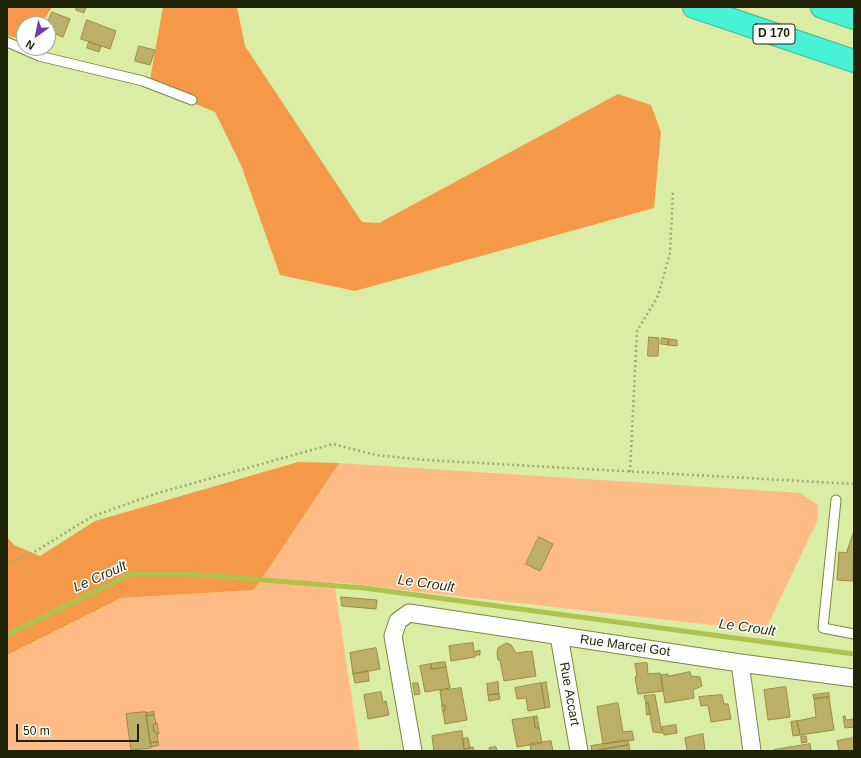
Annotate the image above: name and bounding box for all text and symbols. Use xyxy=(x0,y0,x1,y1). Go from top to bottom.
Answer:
north arrow xyxy=(16,16,56,56)
road number: D 170 xyxy=(753,24,795,44)
text: N xyxy=(23,38,37,52)
water label: Le Croult xyxy=(71,558,129,596)
water label: Le Croult xyxy=(397,572,455,596)
water label: Le Croult xyxy=(718,616,776,640)
street label: Rue Marcel Got xyxy=(579,632,671,660)
street label: Rue Accart xyxy=(556,661,582,727)
scale bar xyxy=(18,716,141,742)
text: 50 m xyxy=(23,724,50,738)

